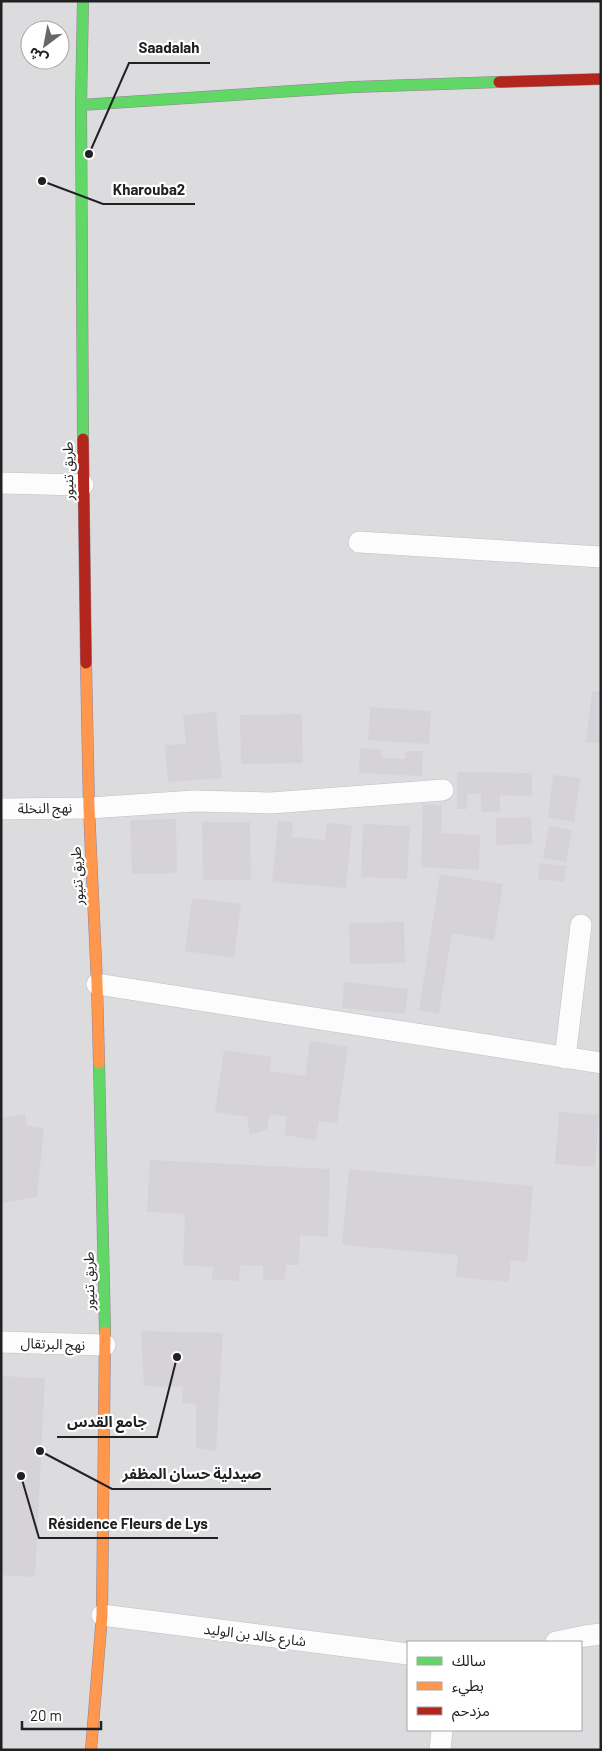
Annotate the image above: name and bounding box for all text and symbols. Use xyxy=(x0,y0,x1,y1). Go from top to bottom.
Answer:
north arrow xyxy=(20,20,70,70)
callout: Saadalah xyxy=(129,33,210,63)
text: Saadalah xyxy=(139,38,199,56)
text: ش xyxy=(25,44,50,69)
callout: Kharouba2 xyxy=(103,174,195,204)
text: Kharouba2 xyxy=(113,180,185,198)
street label: طريق تنيور xyxy=(58,441,79,502)
street label: نهج النخلة xyxy=(18,799,73,819)
street label: طريق تنيور xyxy=(66,846,89,907)
street label: طريق تنيور xyxy=(79,1251,100,1312)
street label: نهج البرتقال xyxy=(20,1334,86,1356)
callout: جامع القدس xyxy=(57,1407,157,1437)
text: جامع القدس xyxy=(67,1412,148,1433)
callout: صيدلية حسان المظفر xyxy=(112,1459,271,1489)
text: صيدلية حسان المظفر xyxy=(122,1464,262,1483)
callout: Résidence Fleurs de Lys xyxy=(39,1508,218,1538)
text: Résidence Fleurs de Lys xyxy=(48,1514,208,1532)
street label: شارع خالد بن الوليد xyxy=(203,1620,307,1652)
legend xyxy=(407,1641,582,1731)
text: سالك xyxy=(452,1651,486,1669)
text: بطيء xyxy=(452,1676,484,1697)
scale bar xyxy=(22,1698,101,1730)
text: مزدحم xyxy=(452,1701,490,1722)
text: 20 m xyxy=(30,1706,62,1724)

